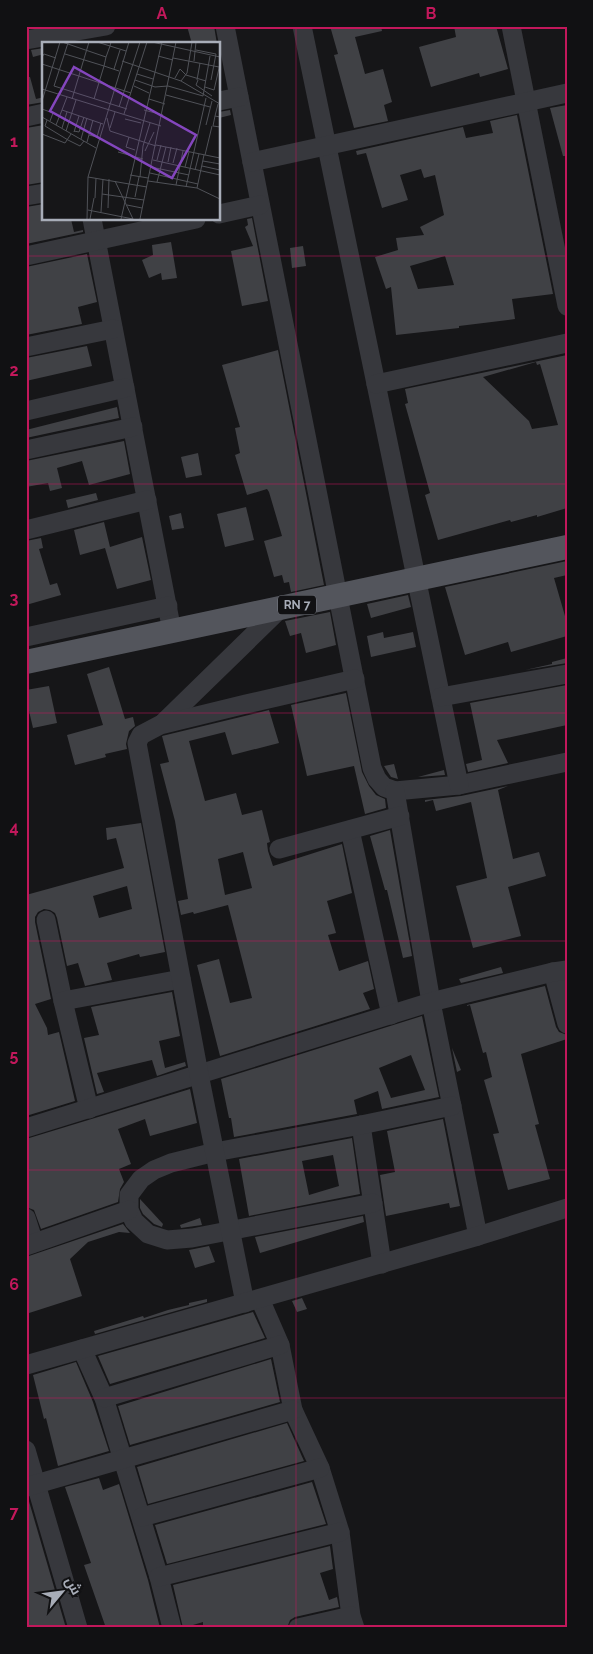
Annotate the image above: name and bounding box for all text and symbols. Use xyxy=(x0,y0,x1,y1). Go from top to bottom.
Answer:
text: A xyxy=(157,4,168,23)
text: B xyxy=(426,4,437,23)
inset map xyxy=(42,42,220,220)
text: 1 xyxy=(10,132,18,151)
text: 2 xyxy=(9,361,19,380)
text: 3 xyxy=(10,589,19,608)
road number: RN 7 xyxy=(278,596,316,614)
text: 4 xyxy=(9,818,19,837)
text: 5 xyxy=(10,1046,19,1065)
text: 6 xyxy=(9,1275,19,1294)
text: 7 xyxy=(10,1503,19,1522)
north arrow xyxy=(38,1566,88,1616)
text: ش xyxy=(61,1574,85,1598)

